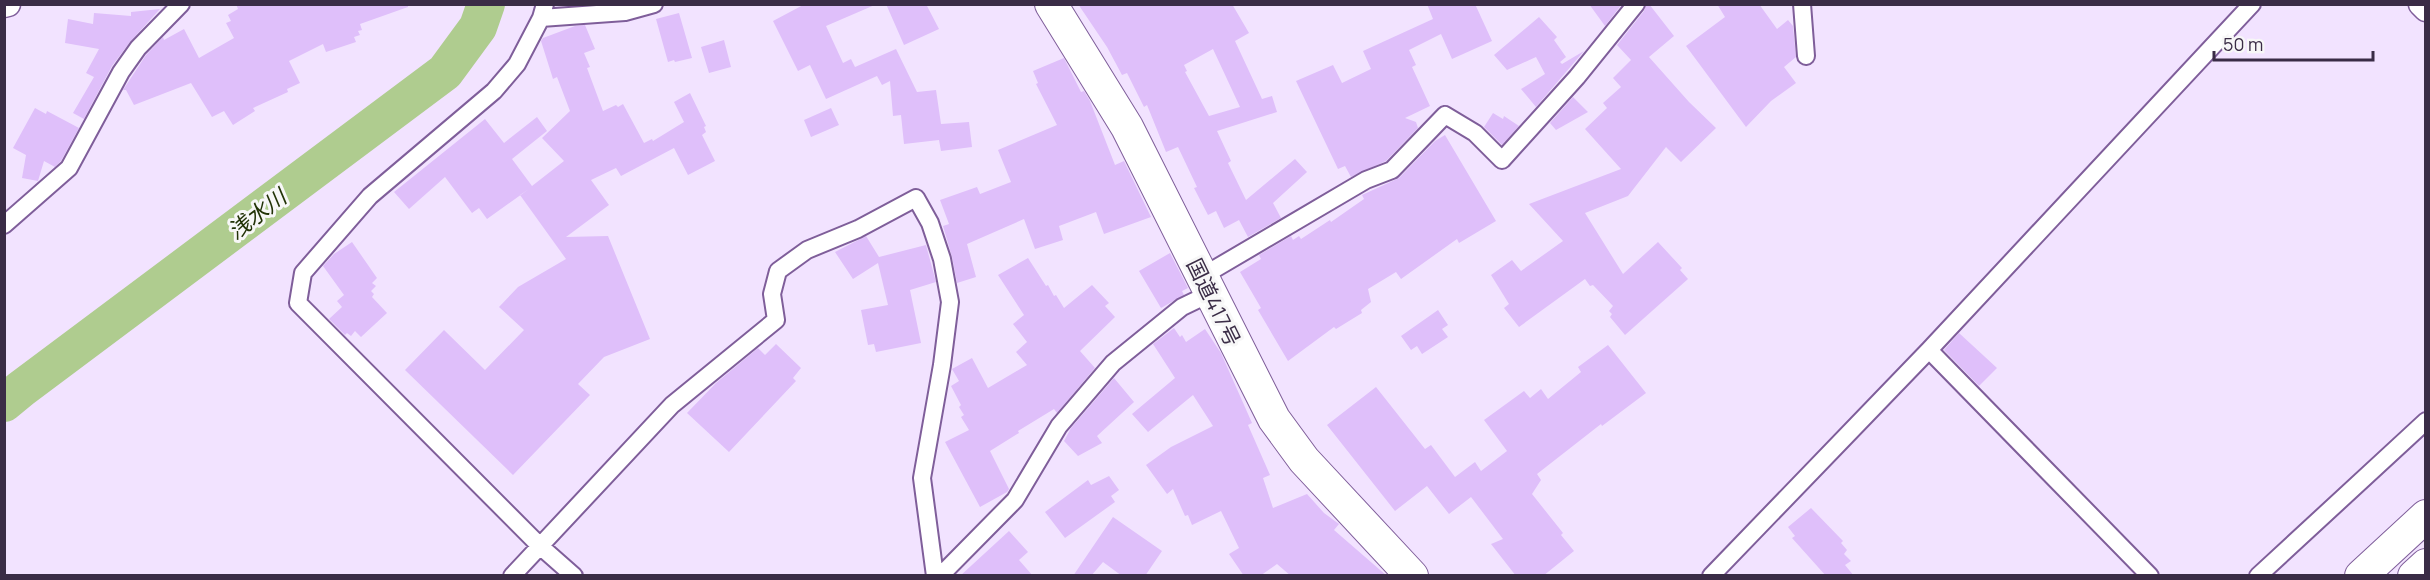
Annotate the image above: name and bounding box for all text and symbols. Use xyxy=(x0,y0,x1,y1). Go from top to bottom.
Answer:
scale bar xyxy=(2214,24,2373,62)
text: 50 m xyxy=(2223,32,2263,56)
water label: 浅水川 xyxy=(222,181,294,246)
street label: 国道417号 xyxy=(1181,254,1247,350)

